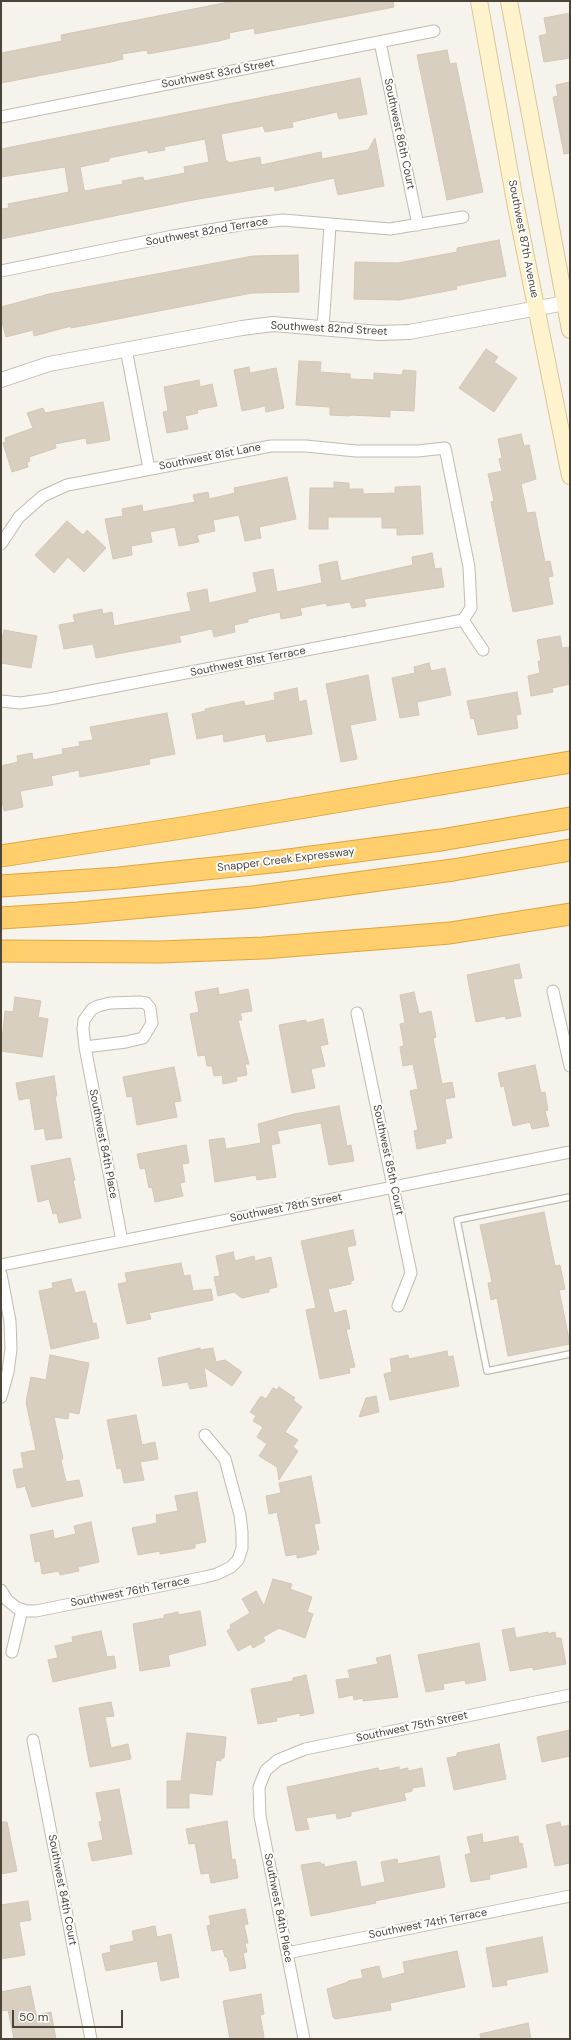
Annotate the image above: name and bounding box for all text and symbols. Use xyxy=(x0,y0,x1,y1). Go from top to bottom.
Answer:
street label: Southwest 83rd Street xyxy=(160,57,276,91)
street label: Southwest 86th Court xyxy=(381,77,417,191)
street label: Southwest 87th Avenue xyxy=(505,179,541,299)
street label: Southwest 82nd Terrace xyxy=(145,215,269,249)
street label: Southwest 82nd Street xyxy=(270,319,388,339)
street label: Southwest 81st Lane xyxy=(158,441,262,473)
street label: Southwest 81st Terrace xyxy=(189,644,307,680)
street label: Snapper Creek Expressway xyxy=(217,845,355,875)
street label: Southwest 84th Place xyxy=(86,1088,120,1200)
street label: Southwest 85th Court xyxy=(370,1103,406,1217)
street label: Southwest 78th Street xyxy=(229,1191,343,1225)
street label: Southwest 76th Terrace xyxy=(69,1574,191,1610)
street label: Southwest 75th Street xyxy=(355,1709,469,1745)
street label: Southwest 84th Court xyxy=(45,1833,79,1947)
street label: Southwest 84th Place xyxy=(261,1852,295,1964)
street label: Southwest 74th Terrace xyxy=(368,1906,488,1942)
scale bar xyxy=(14,2002,125,2028)
text: 50 m xyxy=(19,2009,48,2025)

